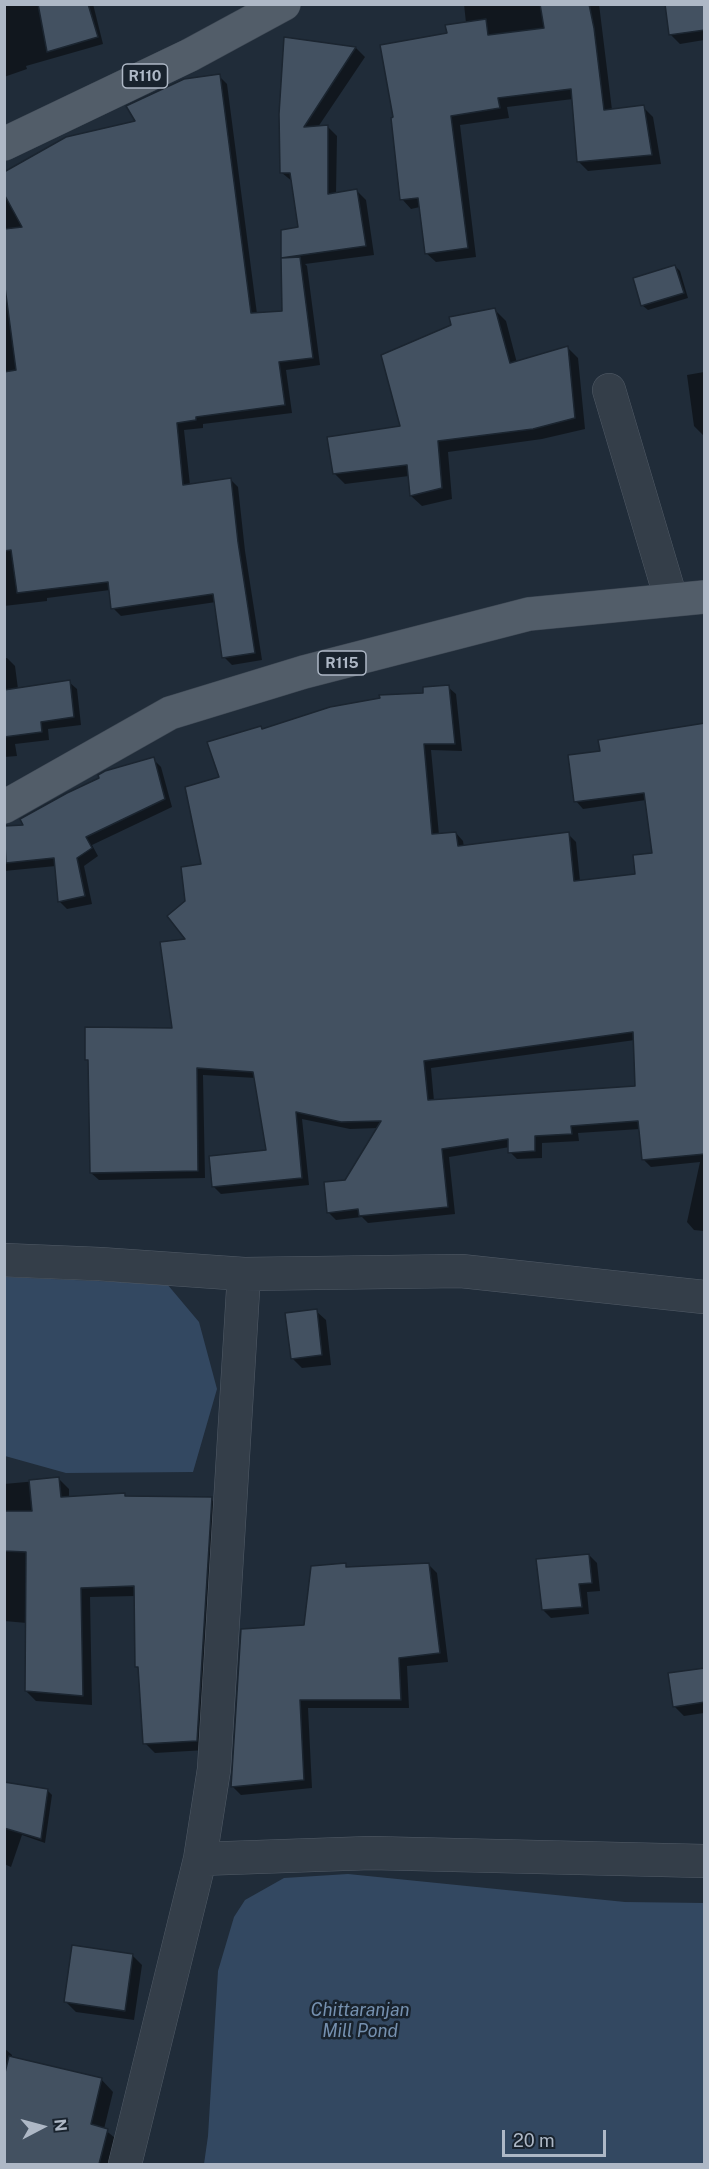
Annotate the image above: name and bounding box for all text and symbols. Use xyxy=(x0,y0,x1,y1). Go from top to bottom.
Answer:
road number: R110 xyxy=(122,64,168,88)
road number: R115 xyxy=(318,651,366,675)
water label: Chittaranjan Mill Pond xyxy=(310,1999,410,2042)
north arrow xyxy=(12,2097,72,2157)
text: N xyxy=(50,2118,70,2132)
scale bar xyxy=(505,2118,608,2156)
text: 20 m xyxy=(513,2130,555,2151)

